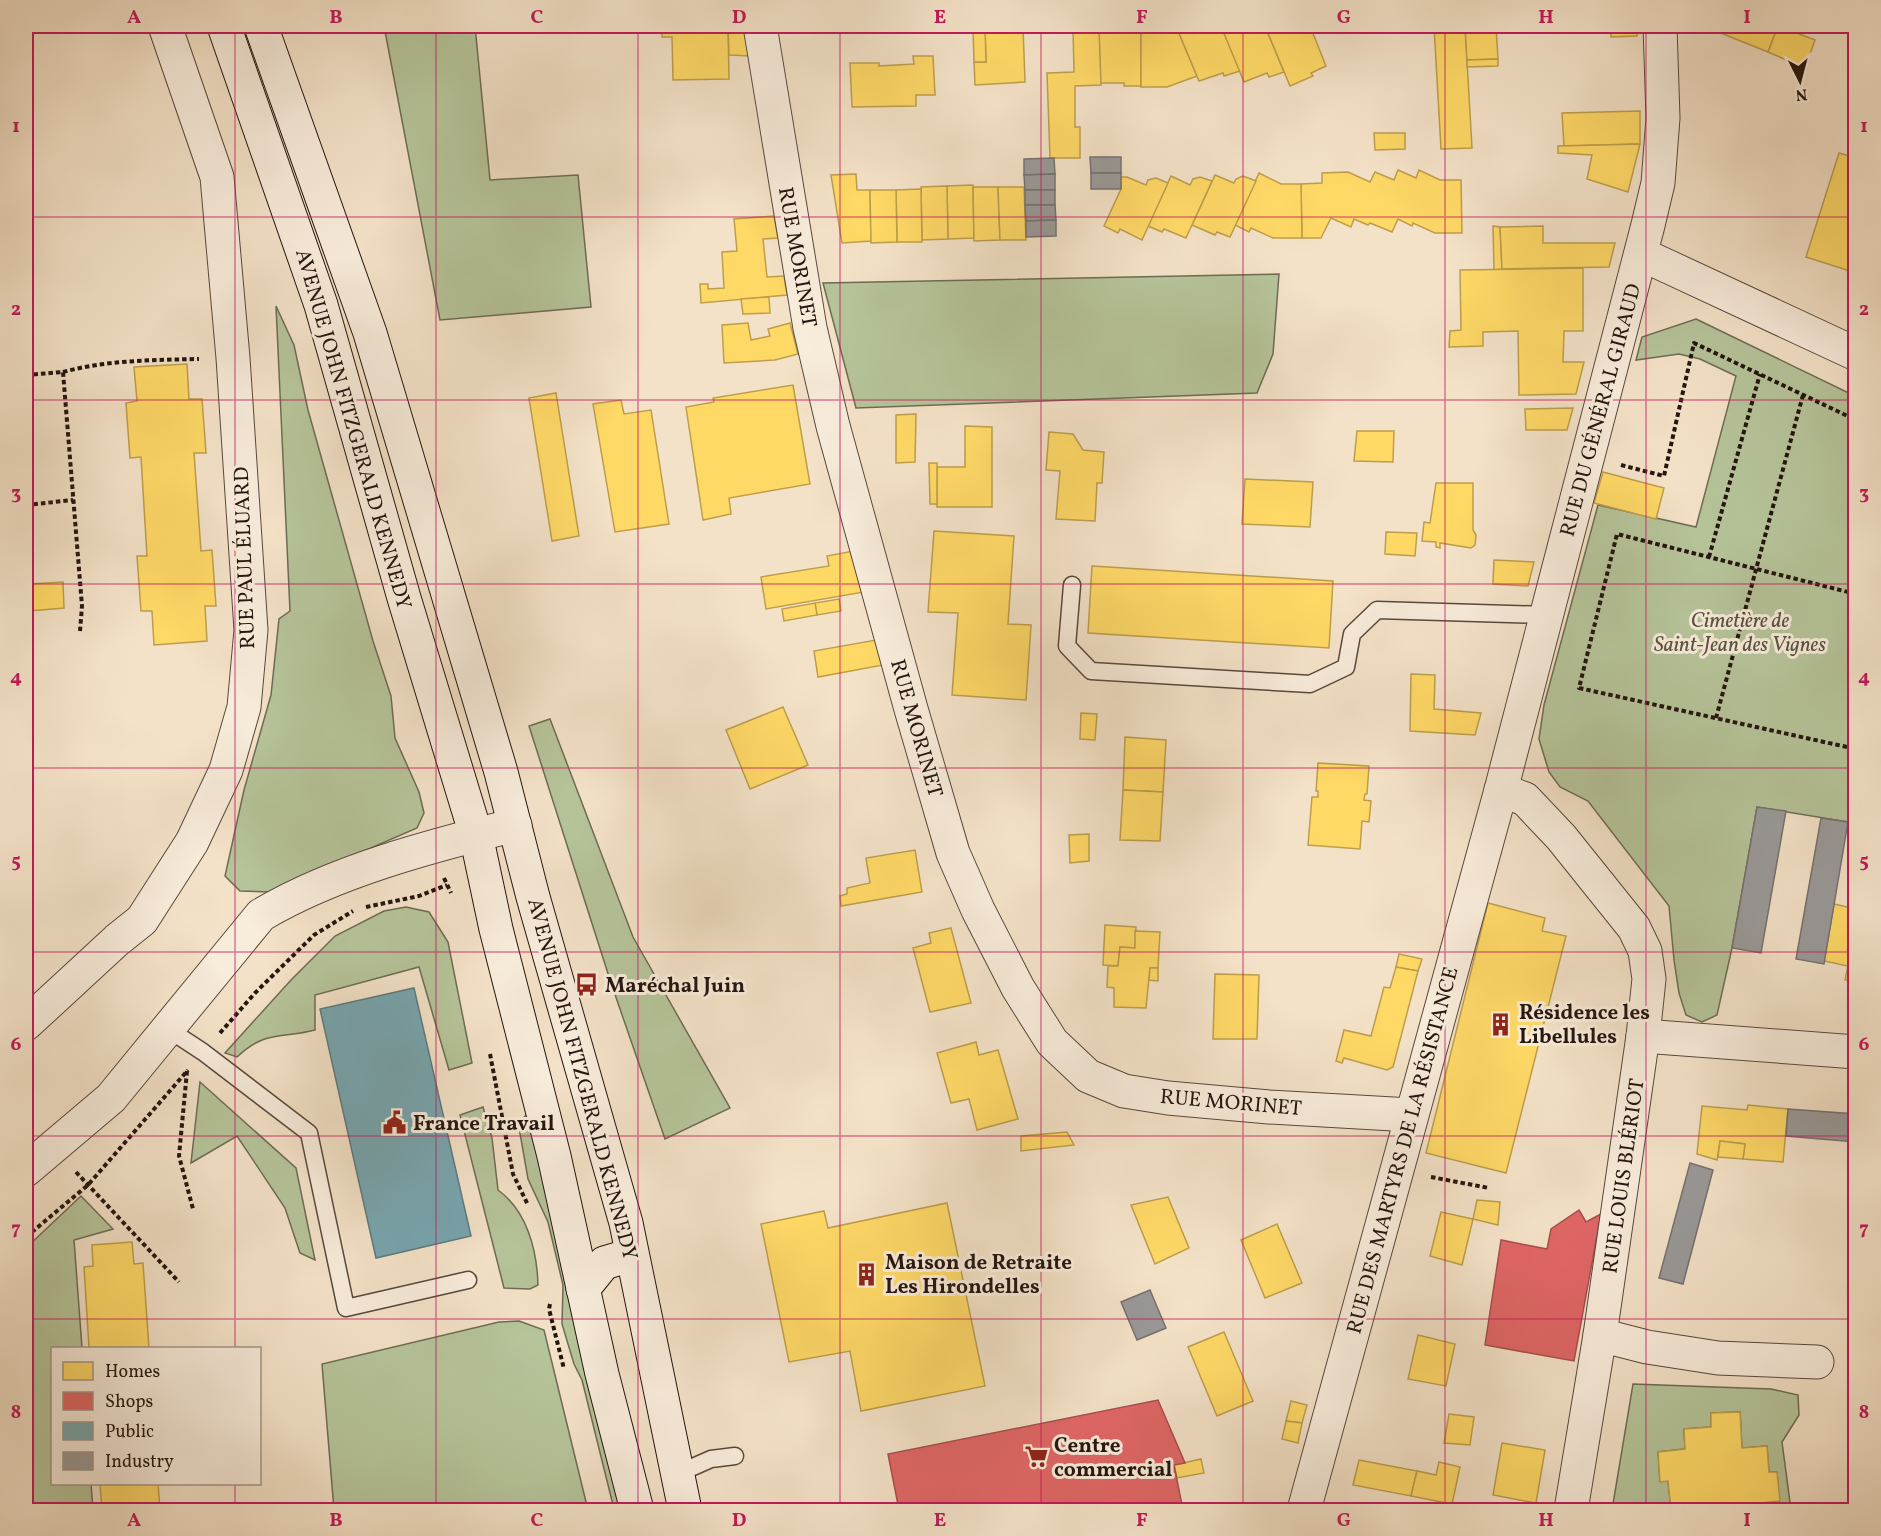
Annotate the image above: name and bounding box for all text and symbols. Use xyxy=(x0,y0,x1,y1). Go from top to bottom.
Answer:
text: A xyxy=(127,4,141,32)
text: B xyxy=(329,4,343,32)
text: C xyxy=(531,4,544,32)
text: D xyxy=(732,4,746,32)
text: E xyxy=(934,4,946,32)
text: F xyxy=(1136,4,1148,32)
text: G xyxy=(1337,4,1351,32)
text: H xyxy=(1538,4,1554,32)
text: I xyxy=(1743,4,1751,32)
north arrow xyxy=(1770,51,1830,111)
text: N xyxy=(1794,82,1808,106)
text: 1 xyxy=(12,113,20,141)
text: 1 xyxy=(1860,113,1868,141)
street label: RUE MORINET xyxy=(770,185,823,330)
street label: AVENUE JOHN FITZGERALD KENNEDY xyxy=(287,246,418,613)
street label: RUE DU GÉNÉRAL GIRAUD xyxy=(1554,281,1649,540)
text: 2 xyxy=(11,296,21,324)
text: 2 xyxy=(1859,296,1869,324)
street label: RUE PAUL ÉLUARD xyxy=(228,466,263,650)
text: 3 xyxy=(11,480,21,508)
text: 3 xyxy=(1859,480,1869,508)
park label: Cimetière de Saint-Jean des Vignes xyxy=(1654,607,1826,660)
street label: RUE MORINET xyxy=(882,656,949,801)
text: 4 xyxy=(10,664,22,692)
text: 4 xyxy=(1858,664,1870,692)
text: 5 xyxy=(11,848,21,876)
text: 5 xyxy=(1859,848,1869,876)
street label: AVENUE JOHN FITZGERALD KENNEDY xyxy=(519,895,644,1264)
street label: RUE DES MARTYRS DE LA RÉSISTANCE xyxy=(1340,964,1467,1337)
bus stop icon: Maréchal Juin xyxy=(574,972,600,998)
place label: Maréchal Juin xyxy=(605,972,745,1001)
place label: Résidence les Libellules xyxy=(1519,999,1650,1052)
building icon: Résidence les Libellules xyxy=(1488,1011,1514,1037)
text: 6 xyxy=(11,1031,22,1059)
text: 6 xyxy=(1859,1031,1870,1059)
street label: RUE LOUIS BLÉRIOT xyxy=(1596,1077,1653,1276)
street label: RUE MORINET xyxy=(1159,1083,1303,1124)
public building icon: France Travail xyxy=(382,1110,408,1136)
place label: France Travail xyxy=(413,1110,555,1139)
text: 7 xyxy=(11,1215,21,1243)
text: 7 xyxy=(1859,1215,1869,1243)
place label: Maison de Retraite Les Hirondelles xyxy=(885,1249,1072,1302)
building icon: Maison de Retraite Les Hirondelles xyxy=(854,1261,880,1287)
legend xyxy=(51,1347,261,1485)
text: Homes xyxy=(105,1360,160,1385)
text: Shops xyxy=(105,1390,153,1415)
text: 8 xyxy=(11,1399,21,1427)
text: 8 xyxy=(1859,1399,1869,1427)
text: Public xyxy=(105,1420,154,1445)
place label: Centre commercial xyxy=(1054,1432,1172,1485)
supermarket icon: Centre commercial xyxy=(1023,1444,1049,1470)
text: Industry xyxy=(105,1450,174,1475)
text: A xyxy=(127,1507,141,1535)
text: B xyxy=(329,1507,343,1535)
text: C xyxy=(531,1507,544,1535)
text: D xyxy=(732,1507,746,1535)
text: E xyxy=(934,1507,946,1535)
text: F xyxy=(1136,1507,1148,1535)
text: G xyxy=(1337,1507,1351,1535)
text: H xyxy=(1538,1507,1554,1535)
text: I xyxy=(1743,1507,1751,1535)

